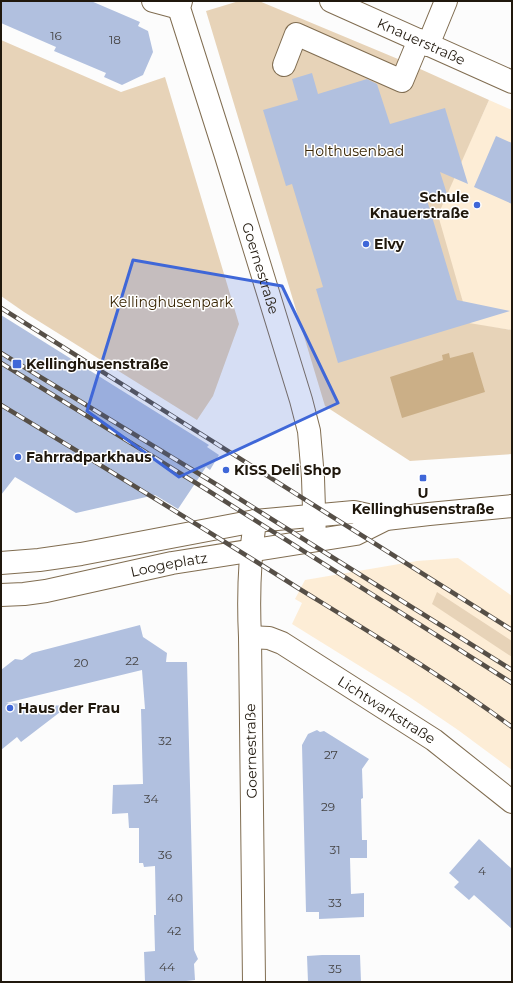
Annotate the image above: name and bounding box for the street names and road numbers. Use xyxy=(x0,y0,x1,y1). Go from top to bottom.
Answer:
street label: Knauerstraße xyxy=(374,14,468,69)
street label: Goernestraße xyxy=(238,220,283,316)
street label: Loogeplatz xyxy=(129,549,209,581)
street label: Lichtwarkstraße xyxy=(334,672,439,748)
street label: Goernestraße xyxy=(241,703,261,799)

